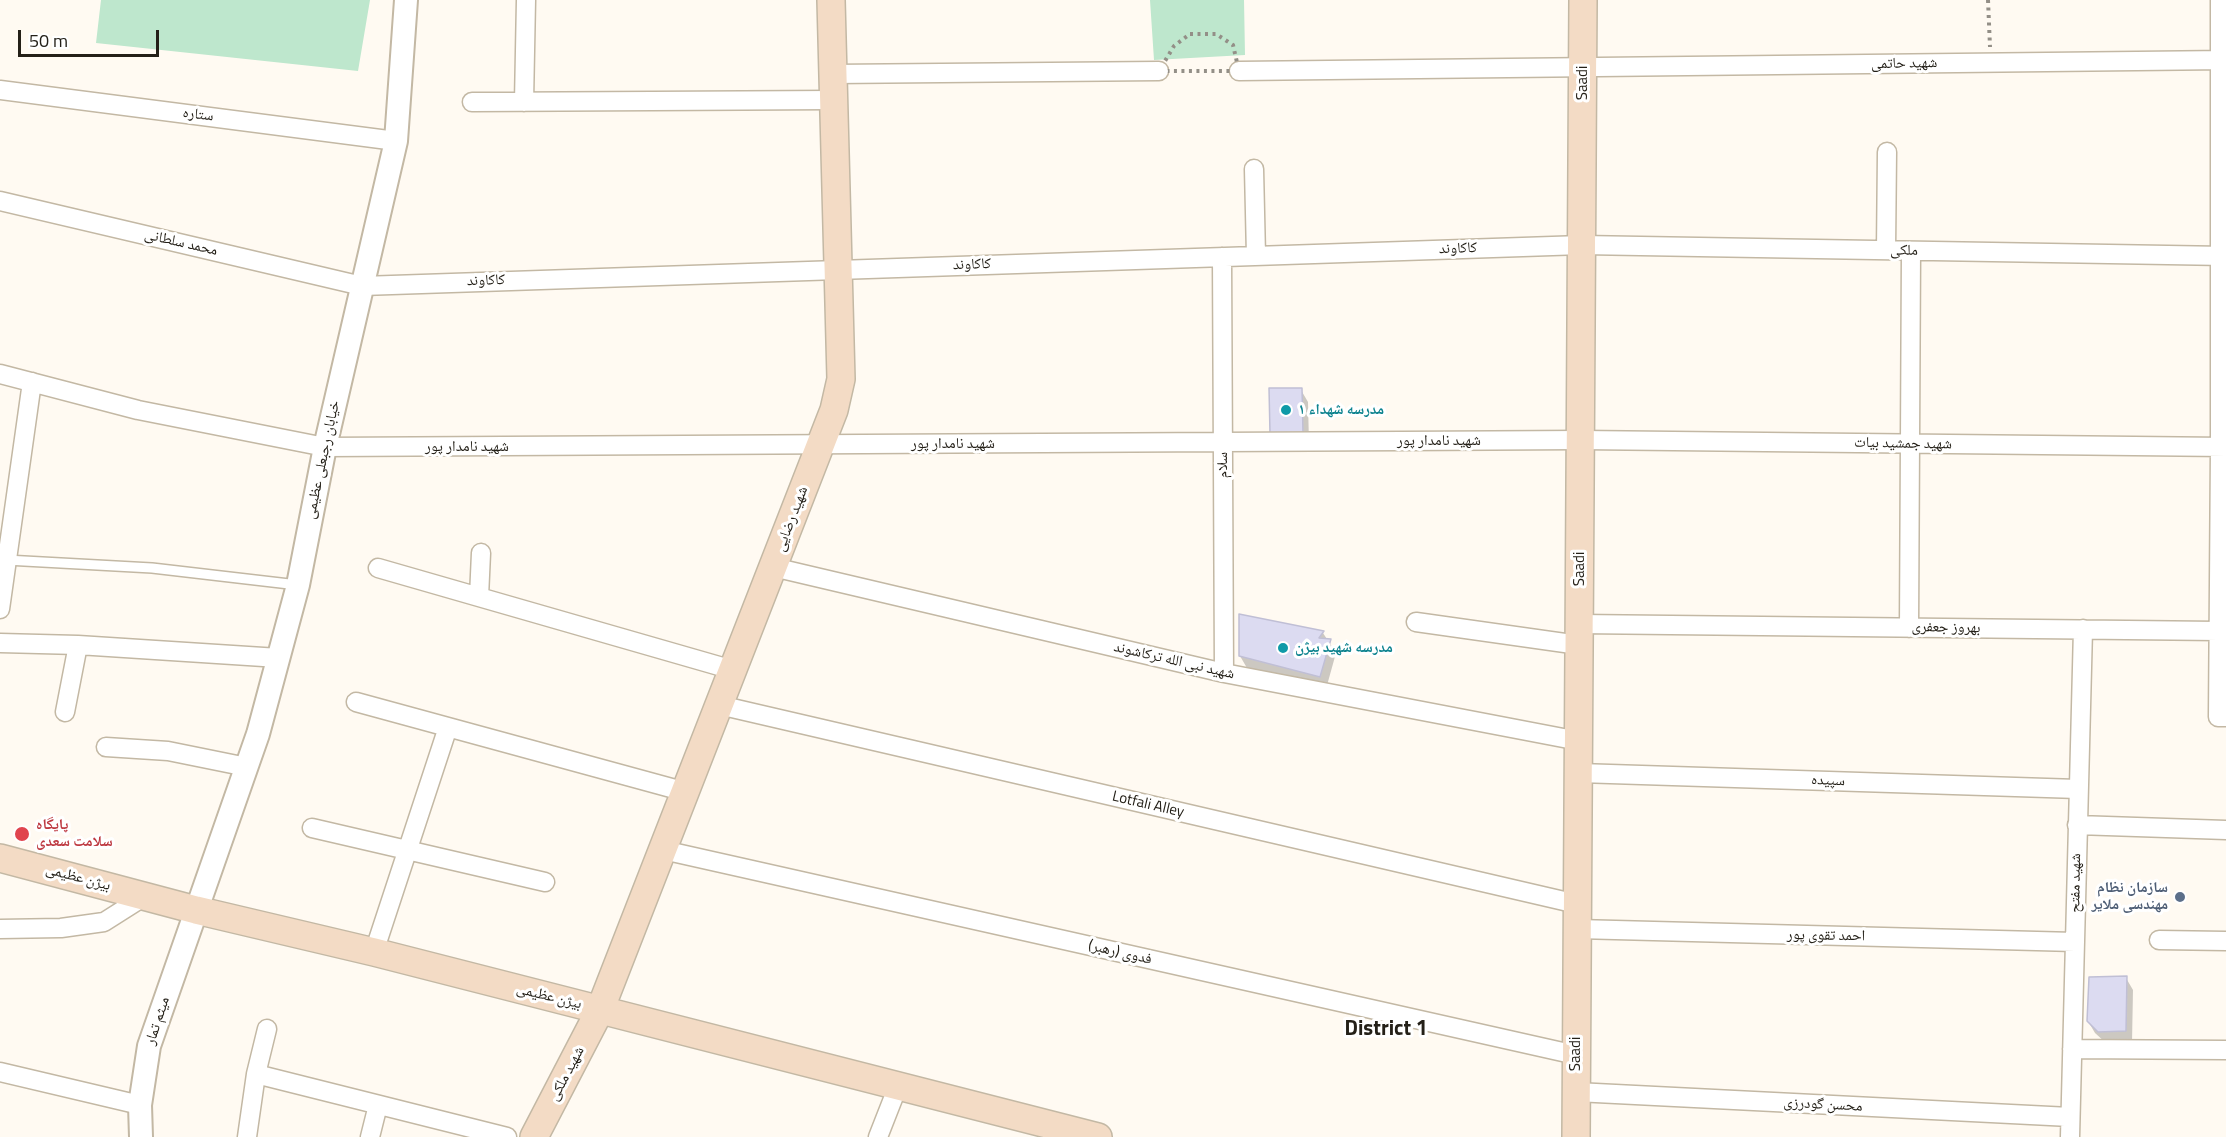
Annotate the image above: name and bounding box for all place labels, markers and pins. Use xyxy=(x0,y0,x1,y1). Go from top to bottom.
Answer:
place label: مدرسه شهداء ۱ xyxy=(1298,401,1384,419)
marker: مدرسه شهداء ۱ xyxy=(1279,403,1293,417)
place label: مدرسه شهید بیژن xyxy=(1295,639,1393,657)
marker: مدرسه شهید بیژن xyxy=(1276,641,1290,655)
place label: پایگاه سلامت سعدی xyxy=(36,816,113,851)
marker: پایگاه سلامت سعدی xyxy=(13,825,31,843)
place label: سازمان نظام مهندسی ملایر xyxy=(2092,879,2168,914)
marker: سازمان نظام مهندسی ملایر xyxy=(2173,890,2187,904)

